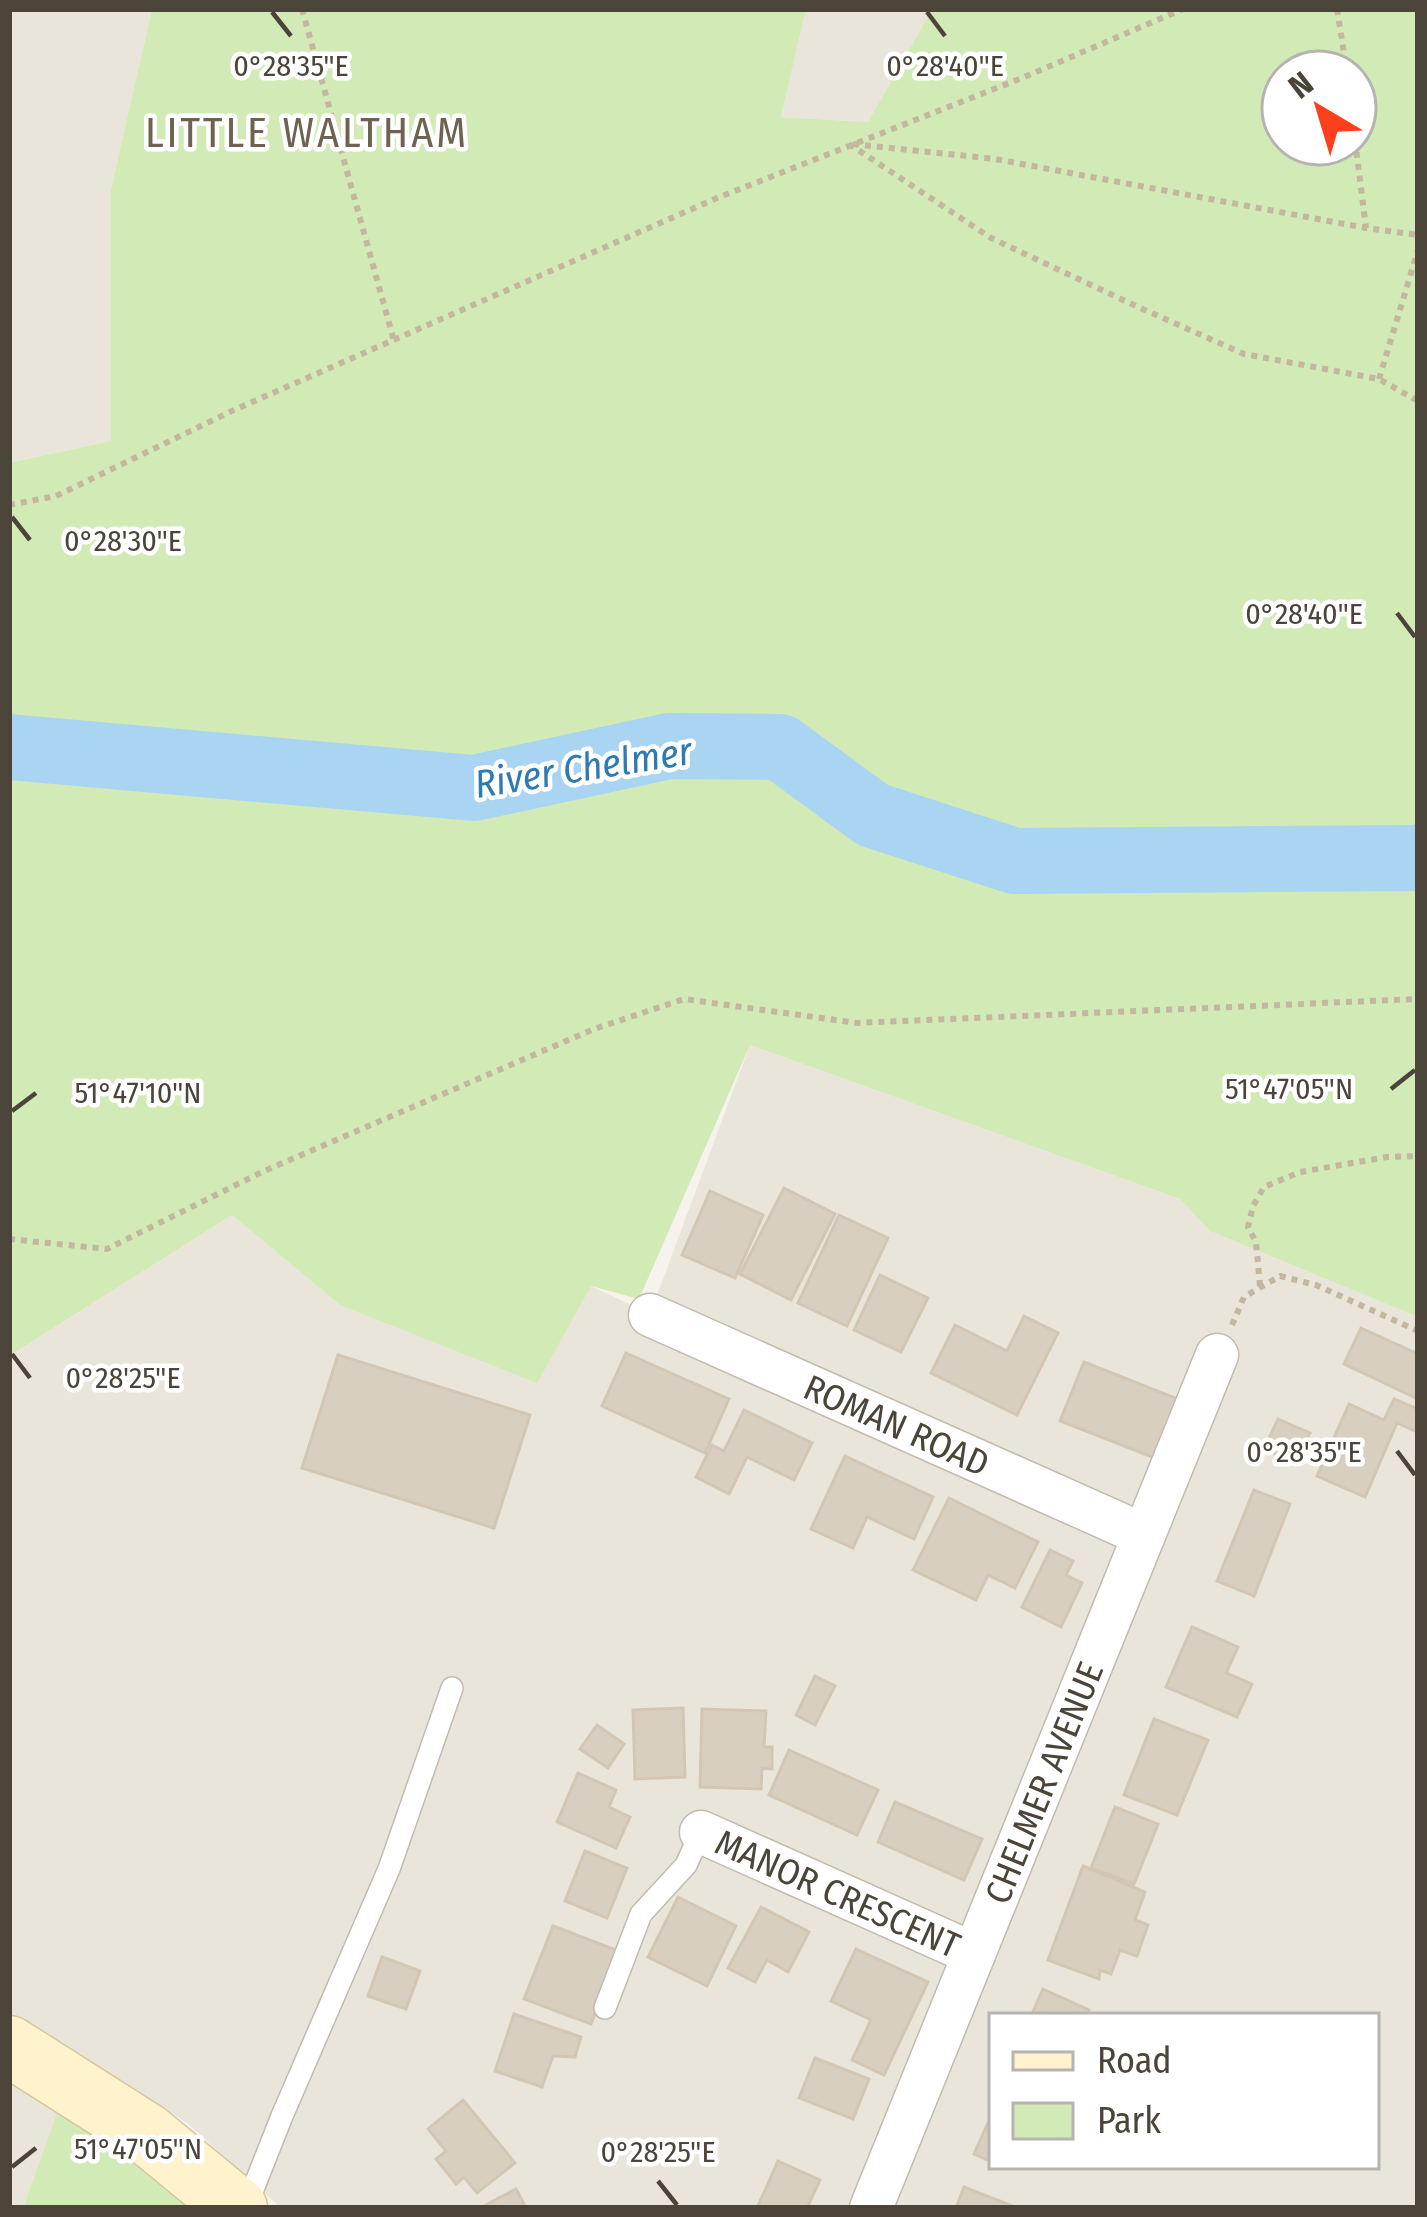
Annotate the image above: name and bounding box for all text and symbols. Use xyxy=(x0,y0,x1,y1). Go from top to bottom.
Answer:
text: 0°28'35"E xyxy=(233,48,349,84)
text: 0°28'40"E xyxy=(886,48,1004,84)
north arrow xyxy=(1259,48,1379,168)
text: N xyxy=(1281,63,1321,107)
district label: LITTLE WALTHAM xyxy=(145,108,469,158)
text: 0°28'30"E xyxy=(64,523,182,559)
text: 0°28'40"E xyxy=(1245,596,1363,632)
water label: River Chelmer xyxy=(471,728,697,808)
text: 51°47'05"N xyxy=(1225,1071,1353,1107)
text: 51°47'10"N xyxy=(74,1075,202,1111)
text: 0°28'25"E xyxy=(65,1360,181,1396)
street label: ROMAN ROAD xyxy=(797,1365,996,1486)
text: 0°28'35"E xyxy=(1246,1434,1362,1470)
street label: CHELMER AVENUE xyxy=(976,1656,1113,1910)
street label: MANOR CRESCENT xyxy=(708,1820,967,1968)
legend xyxy=(989,2013,1379,2169)
text: Road xyxy=(1097,2039,1172,2083)
text: Park xyxy=(1097,2099,1161,2143)
text: 51°47'05"N xyxy=(74,2131,202,2167)
text: 0°28'25"E xyxy=(600,2134,716,2170)

